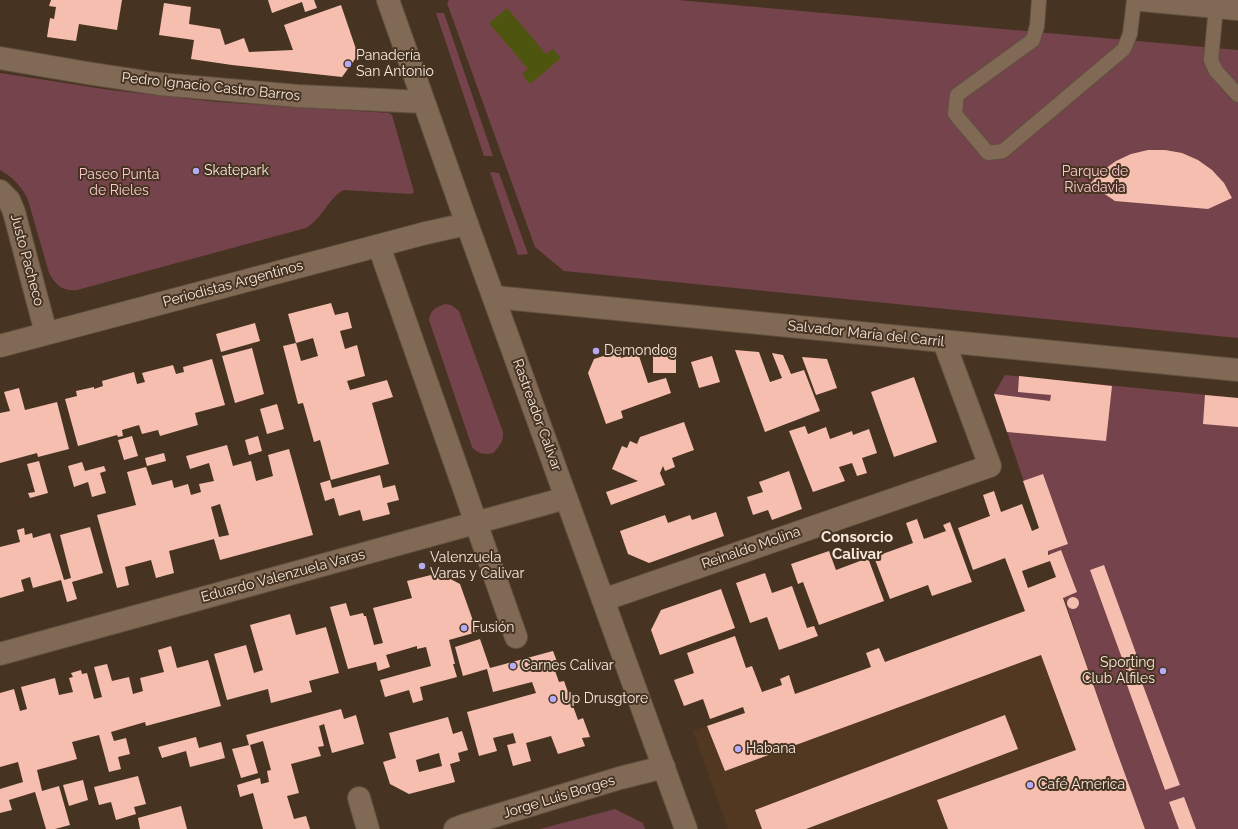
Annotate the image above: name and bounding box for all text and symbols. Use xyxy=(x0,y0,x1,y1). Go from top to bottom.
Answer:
place label: Panadería San Antonio xyxy=(356,48,434,80)
marker: Panadería San Antonio xyxy=(343,59,353,69)
street label: Pedro Ignacio Castro Barros xyxy=(121,69,301,105)
place label: Skatepark xyxy=(204,163,269,179)
park label: Parque de Rivadavia xyxy=(1062,164,1128,196)
marker: Skatepark xyxy=(191,166,201,176)
park label: Paseo Punta de Rieles xyxy=(79,167,159,200)
street label: Justo Pacheco xyxy=(7,212,47,308)
street label: Periodistas Argentinos xyxy=(161,257,305,311)
street label: Salvador María del Carril xyxy=(787,317,945,351)
place label: Demondog xyxy=(604,343,677,359)
marker: Demondog xyxy=(591,346,601,356)
street label: Rastreador Calivar xyxy=(509,357,565,473)
street label: Reinaldo Molina xyxy=(699,523,803,573)
district label: Consorcio Calivar xyxy=(821,528,893,563)
street label: Eduardo Valenzuela Varas xyxy=(199,546,367,606)
place label: Valenzuela Varas y Calivar xyxy=(430,550,524,582)
marker: Valenzuela Varas y Calivar xyxy=(417,561,427,571)
place label: Fusión xyxy=(472,620,514,636)
marker: Fusión xyxy=(459,623,469,633)
place label: Sporting Club Alfiles xyxy=(1082,655,1155,688)
place label: Carnes Calivar xyxy=(521,658,614,674)
marker: Carnes Calivar xyxy=(508,661,518,671)
marker: Sporting Club Alfiles xyxy=(1158,666,1168,676)
place label: Up Drusgtore xyxy=(561,691,648,707)
marker: Up Drusgtore xyxy=(548,694,558,704)
place label: Habana xyxy=(746,741,796,757)
marker: Habana xyxy=(733,744,743,754)
street label: Jorge Luis Borges xyxy=(501,772,617,822)
place label: Café America xyxy=(1038,777,1125,793)
marker: Café America xyxy=(1025,780,1035,790)

